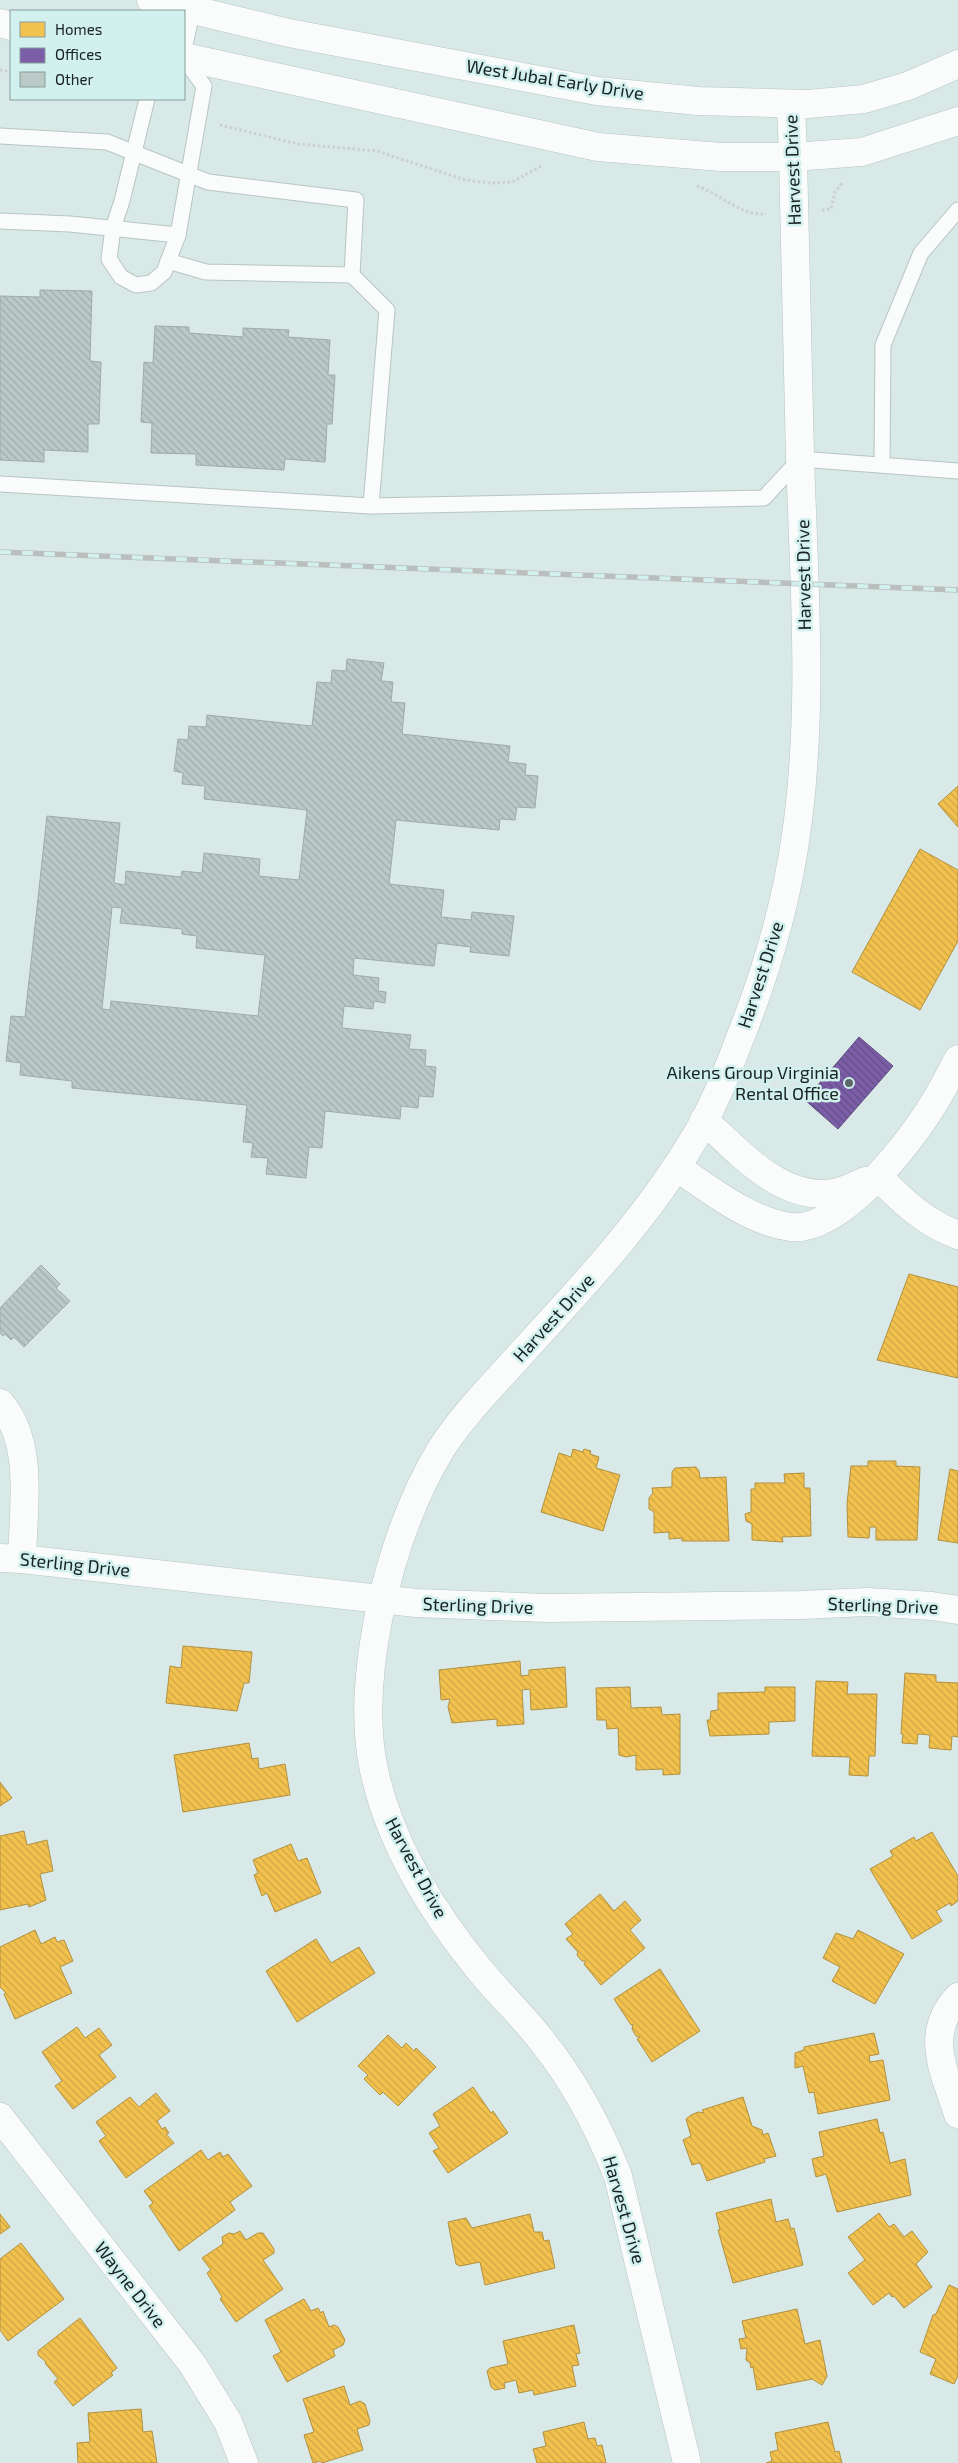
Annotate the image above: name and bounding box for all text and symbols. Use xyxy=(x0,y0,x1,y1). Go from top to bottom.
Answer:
legend xyxy=(10,10,185,100)
text: Homes xyxy=(55,20,102,38)
text: Offices xyxy=(55,45,102,63)
street label: West Jubal Early Drive xyxy=(465,54,646,104)
text: Other xyxy=(55,70,94,88)
street label: Harvest Drive xyxy=(779,114,805,226)
street label: Harvest Drive xyxy=(791,519,815,631)
street label: Harvest Drive xyxy=(732,919,788,1031)
place label: Aikens Group Virginia Rental Office xyxy=(666,1061,839,1104)
marker: Aikens Group Virginia Rental Office xyxy=(843,1077,855,1089)
street label: Harvest Drive xyxy=(508,1269,599,1366)
street label: Sterling Drive xyxy=(19,1547,131,1581)
street label: Sterling Drive xyxy=(422,1592,534,1618)
street label: Sterling Drive xyxy=(827,1592,939,1618)
street label: Harvest Drive xyxy=(381,1813,453,1922)
street label: Harvest Drive xyxy=(599,2153,651,2266)
street label: Wayne Drive xyxy=(90,2237,171,2332)

